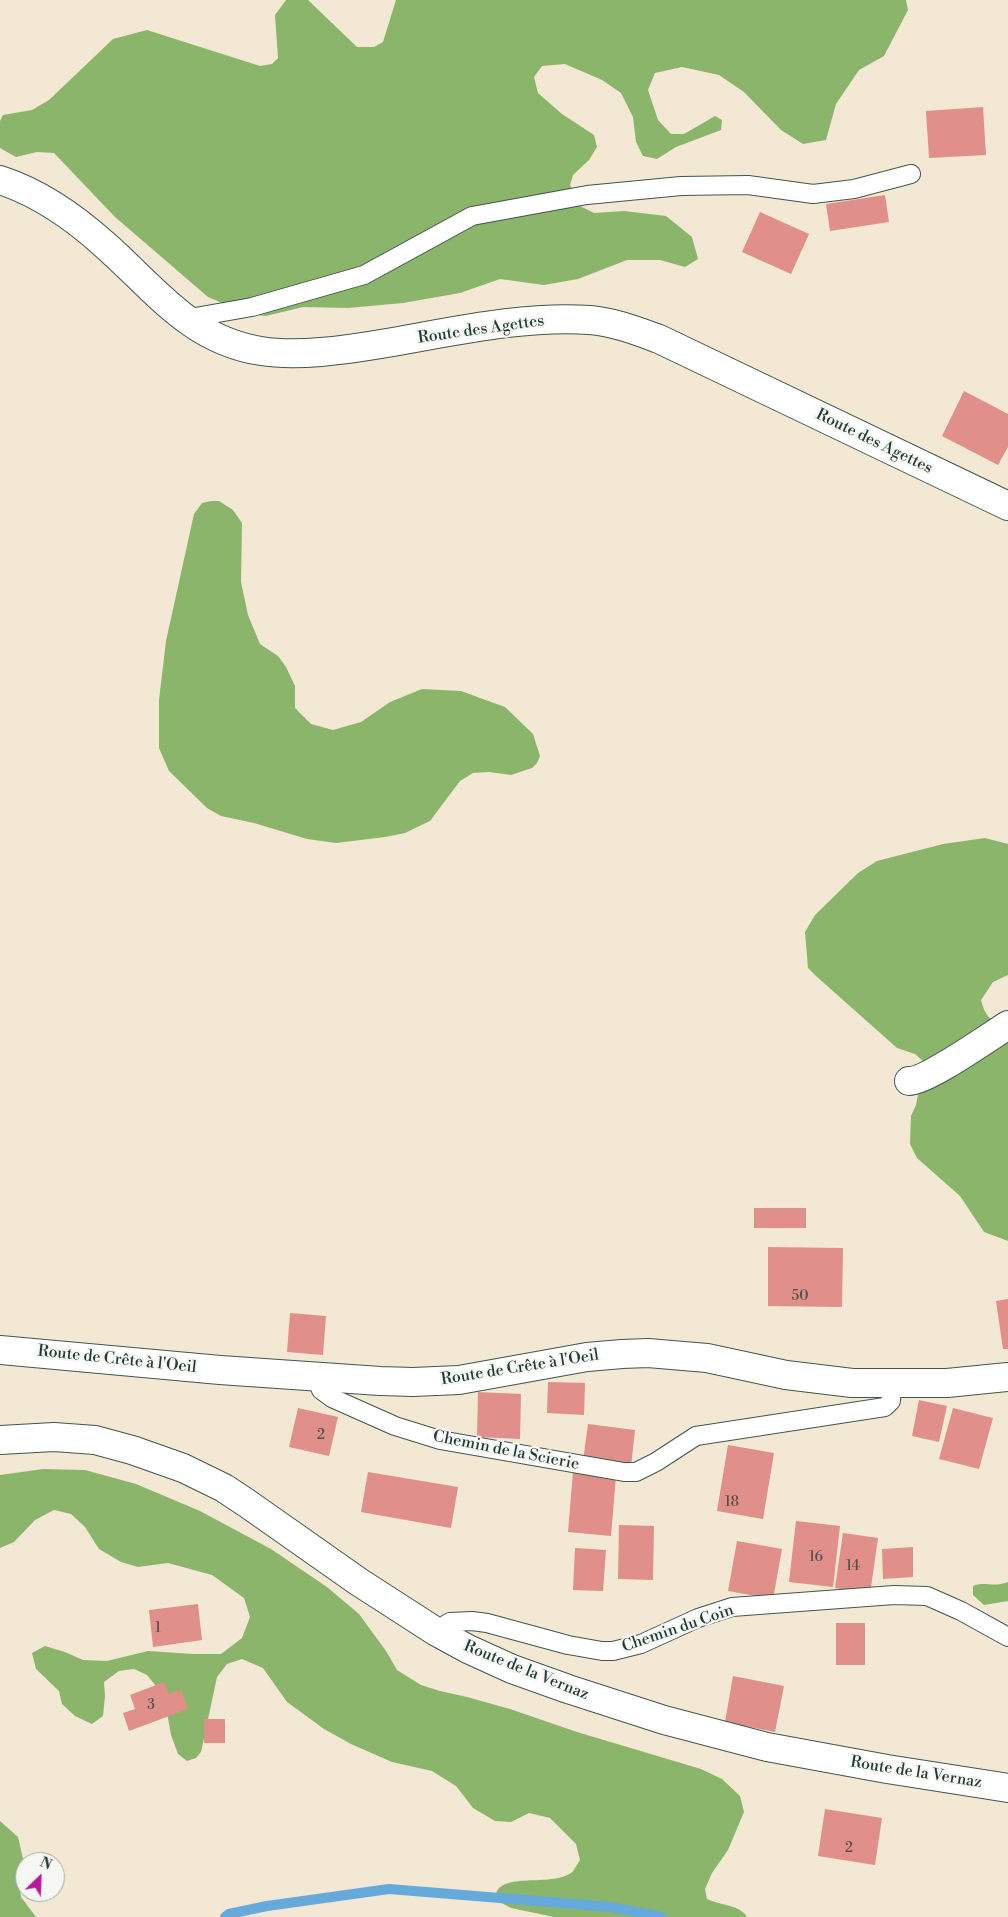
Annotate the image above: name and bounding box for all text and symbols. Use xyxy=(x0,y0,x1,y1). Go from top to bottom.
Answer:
street label: Route des Agettes xyxy=(417,312,545,348)
street label: Route des Agettes xyxy=(813,405,935,479)
house number: 50 xyxy=(792,1289,808,1305)
street label: Route de Crête à l'Oeil xyxy=(37,1342,197,1378)
street label: Route de Crête à l'Oeil xyxy=(440,1346,600,1390)
street label: Chemin de la Scierie xyxy=(431,1427,581,1475)
house number: 2 xyxy=(317,1428,325,1444)
house number: 18 xyxy=(725,1495,739,1511)
house number: 16 xyxy=(809,1550,823,1566)
house number: 14 xyxy=(846,1559,860,1575)
street label: Chemin du Coin xyxy=(620,1601,736,1657)
house number: 1 xyxy=(155,1621,161,1637)
street label: Route de la Vernaz xyxy=(461,1637,591,1705)
house number: 3 xyxy=(147,1698,155,1714)
street label: Route de la Vernaz xyxy=(849,1753,983,1793)
house number: 2 xyxy=(845,1841,853,1857)
north arrow xyxy=(15,1852,65,1902)
text: N xyxy=(37,1854,54,1875)

